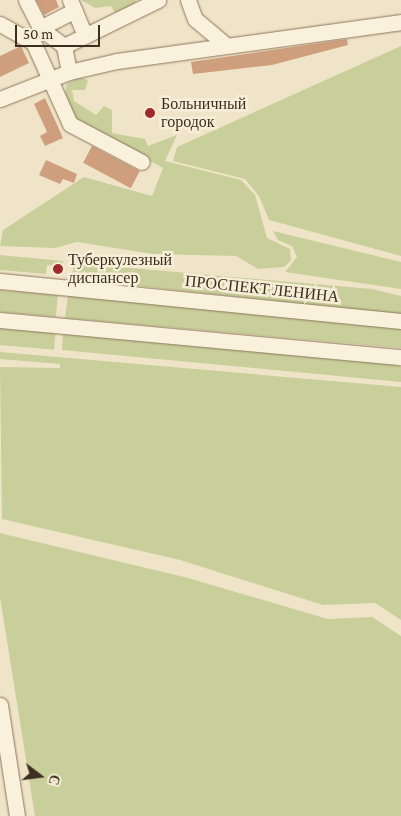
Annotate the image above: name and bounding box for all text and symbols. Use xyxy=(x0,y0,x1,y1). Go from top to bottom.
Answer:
scale bar xyxy=(18,15,102,47)
text: 50 m xyxy=(23,26,53,42)
place label: Больничный городок xyxy=(161,94,246,132)
marker: Больничный городок xyxy=(143,106,157,120)
place label: Туберкулезный диспансер xyxy=(68,250,172,288)
marker: Туберкулезный диспансер xyxy=(52,263,64,275)
street label: ПРОСПЕКТ ЛЕНИНА xyxy=(184,271,340,307)
north arrow xyxy=(15,751,65,801)
text: С xyxy=(45,773,64,787)

